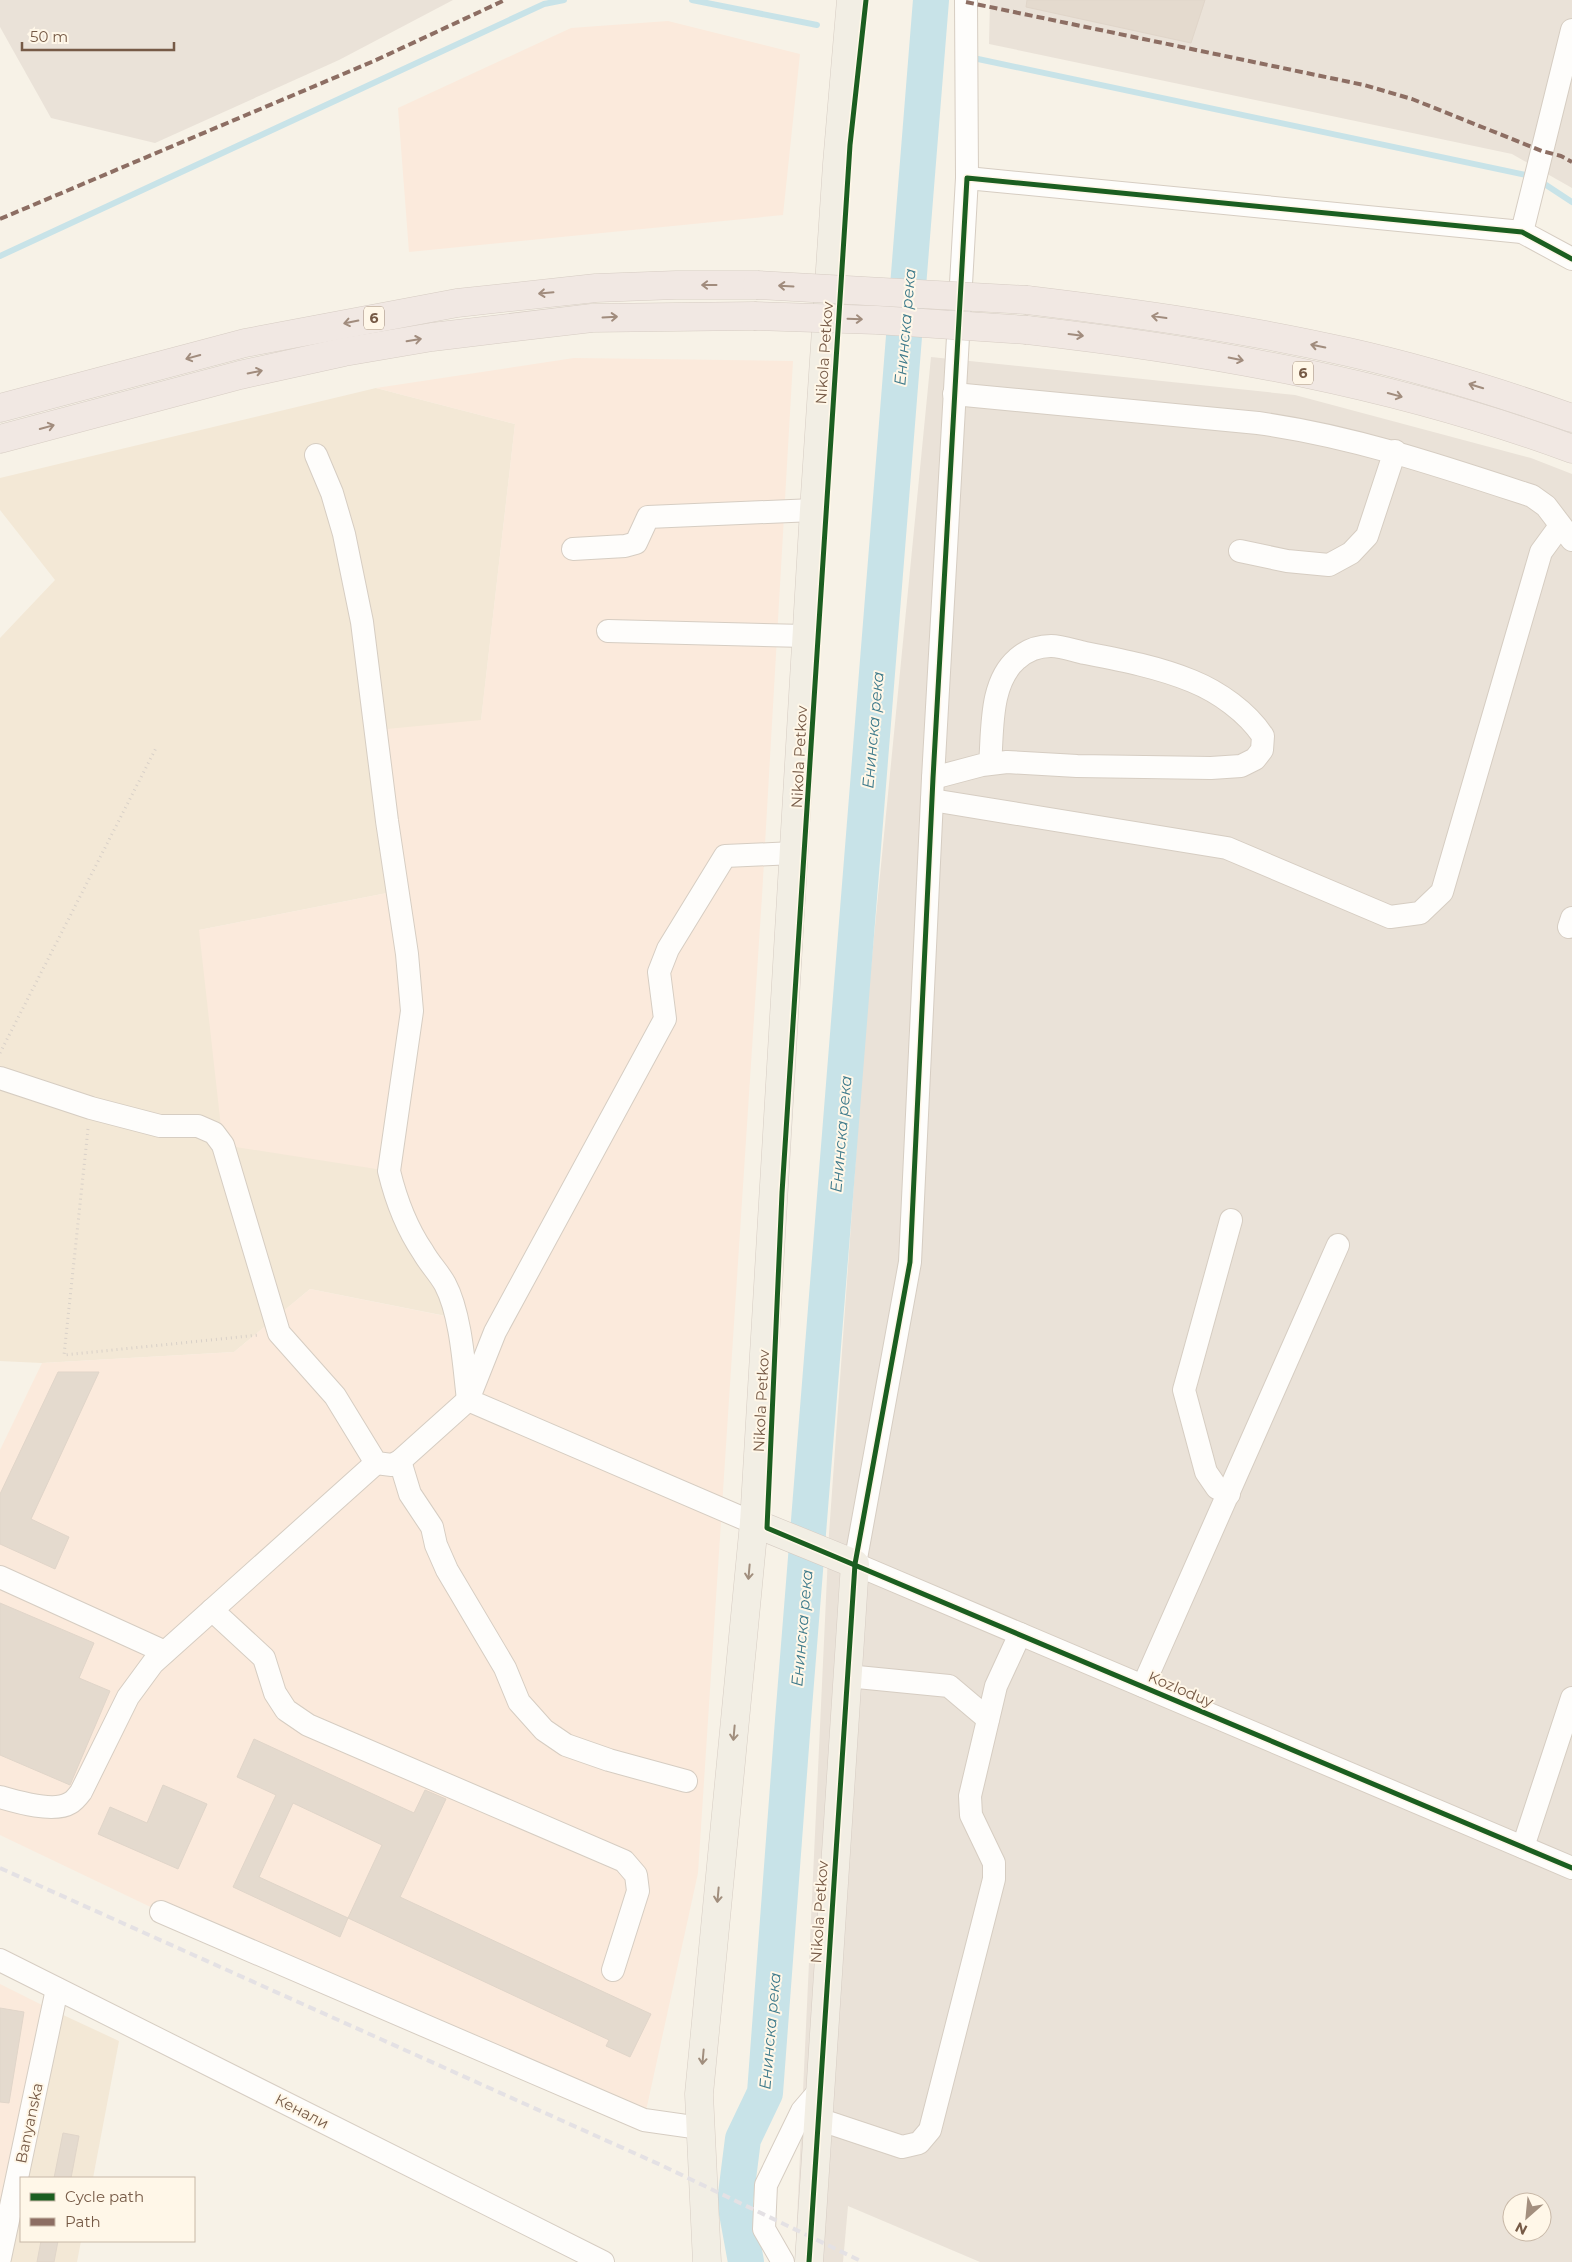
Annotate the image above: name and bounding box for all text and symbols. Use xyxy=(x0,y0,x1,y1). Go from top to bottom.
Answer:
scale bar xyxy=(22,20,175,52)
text: 50 m xyxy=(30,27,68,46)
water label: Енинска река xyxy=(890,268,920,386)
one-way arrow xyxy=(701,280,717,290)
one-way arrow xyxy=(779,282,795,291)
one-way arrow xyxy=(539,288,555,298)
street label: Nikola Petkov xyxy=(811,300,837,405)
road number: 6 xyxy=(364,306,384,330)
one-way arrow xyxy=(1151,312,1167,322)
one-way arrow xyxy=(602,313,618,322)
one-way arrow xyxy=(846,315,862,324)
one-way arrow xyxy=(344,318,360,328)
one-way arrow xyxy=(1067,330,1083,340)
one-way arrow xyxy=(406,335,422,345)
one-way arrow xyxy=(1311,340,1327,350)
one-way arrow xyxy=(185,353,201,362)
one-way arrow xyxy=(1228,354,1244,364)
road number: 6 xyxy=(1293,362,1313,384)
one-way arrow xyxy=(247,367,263,376)
one-way arrow xyxy=(1468,381,1484,390)
one-way arrow xyxy=(1386,390,1402,400)
one-way arrow xyxy=(39,421,55,431)
water label: Енинска река xyxy=(858,671,888,789)
street label: Nikola Petkov xyxy=(787,704,811,809)
water label: Енинска река xyxy=(826,1075,856,1193)
street label: Nikola Petkov xyxy=(749,1348,773,1453)
one-way arrow xyxy=(745,1563,754,1579)
water label: Енинска река xyxy=(787,1569,817,1687)
street label: Kozloduy xyxy=(1146,1667,1217,1712)
one-way arrow xyxy=(729,1725,739,1741)
street label: Nikola Petkov xyxy=(806,1859,832,1964)
one-way arrow xyxy=(714,1887,723,1903)
water label: Енинска река xyxy=(755,1972,785,2090)
one-way arrow xyxy=(698,2049,708,2065)
street label: Banyanska xyxy=(11,2081,47,2165)
street label: Кенали xyxy=(272,2089,332,2133)
legend xyxy=(20,2177,195,2242)
text: Cycle path xyxy=(65,2187,144,2206)
north arrow xyxy=(1502,2192,1552,2242)
text: Path xyxy=(65,2212,101,2231)
text: N xyxy=(1512,2218,1530,2239)

